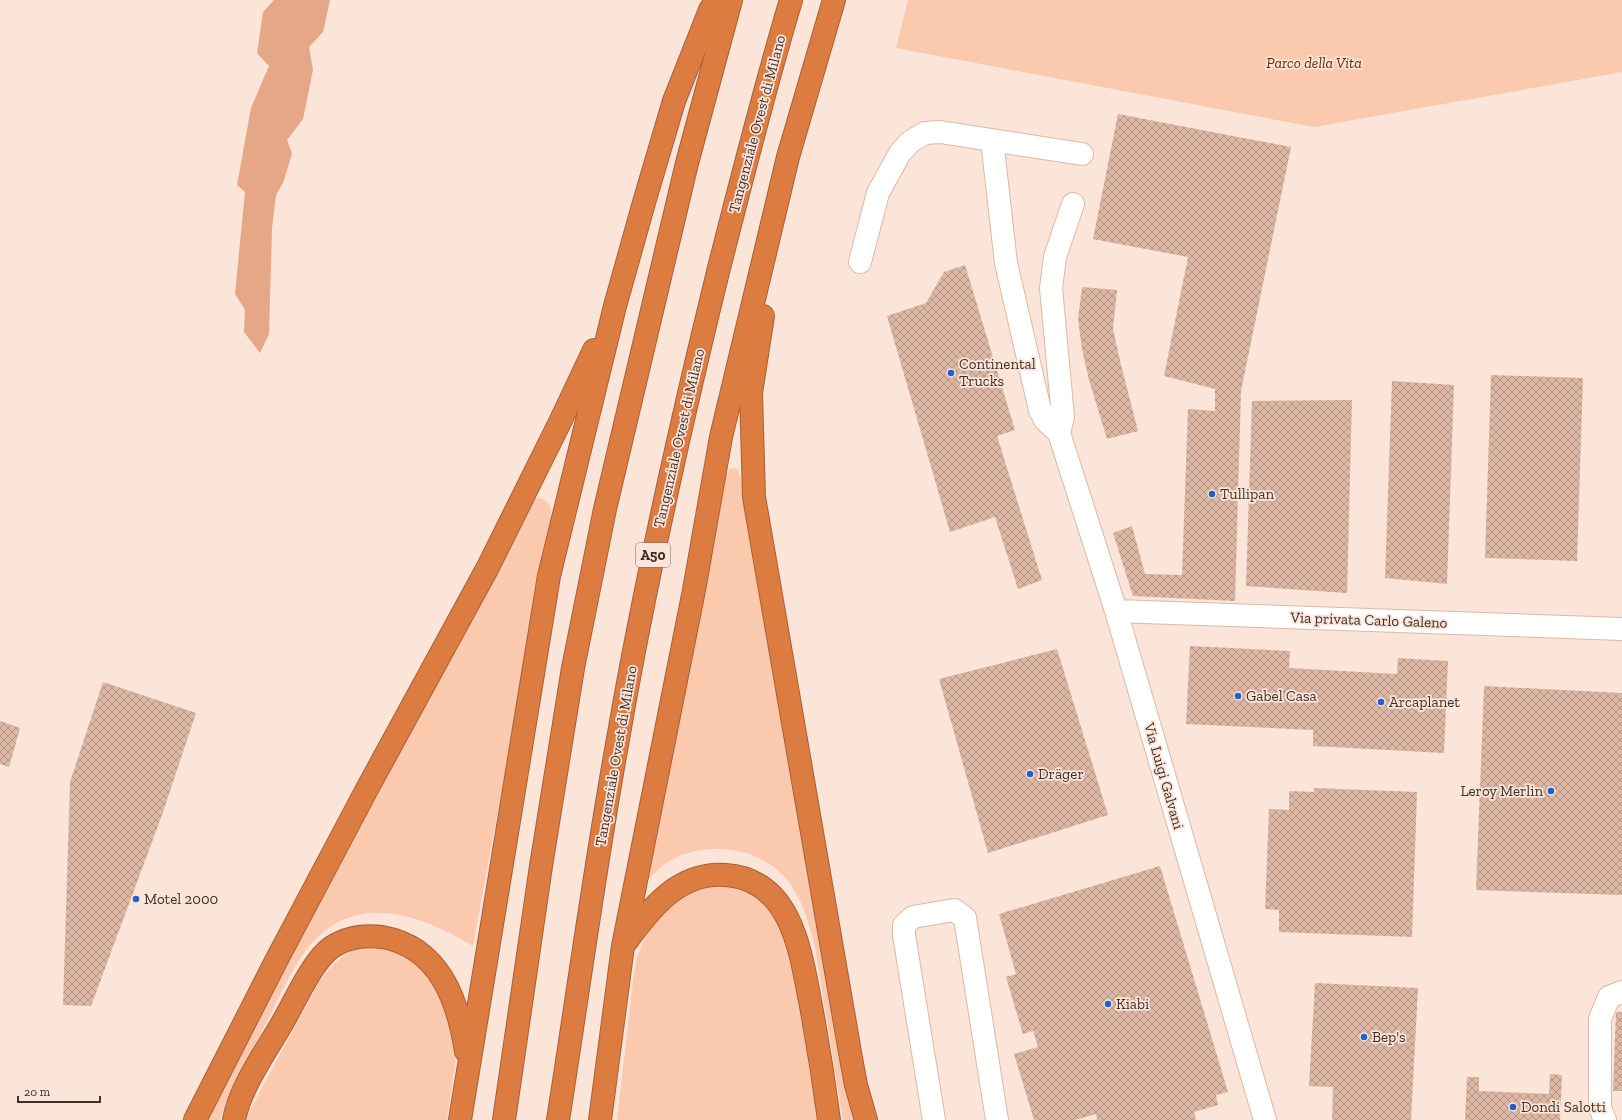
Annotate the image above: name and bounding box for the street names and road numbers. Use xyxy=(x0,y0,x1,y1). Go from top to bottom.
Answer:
street label: Tangenziale Ovest di Milano xyxy=(725,33,789,215)
street label: Tangenziale Ovest di Milano xyxy=(650,346,708,529)
road number: A50 xyxy=(636,543,670,567)
street label: Via privata Carlo Galeno xyxy=(1289,608,1448,632)
street label: Tangenziale Ovest di Milano xyxy=(591,664,641,848)
street label: Via Luigi Galvani xyxy=(1140,720,1188,831)

